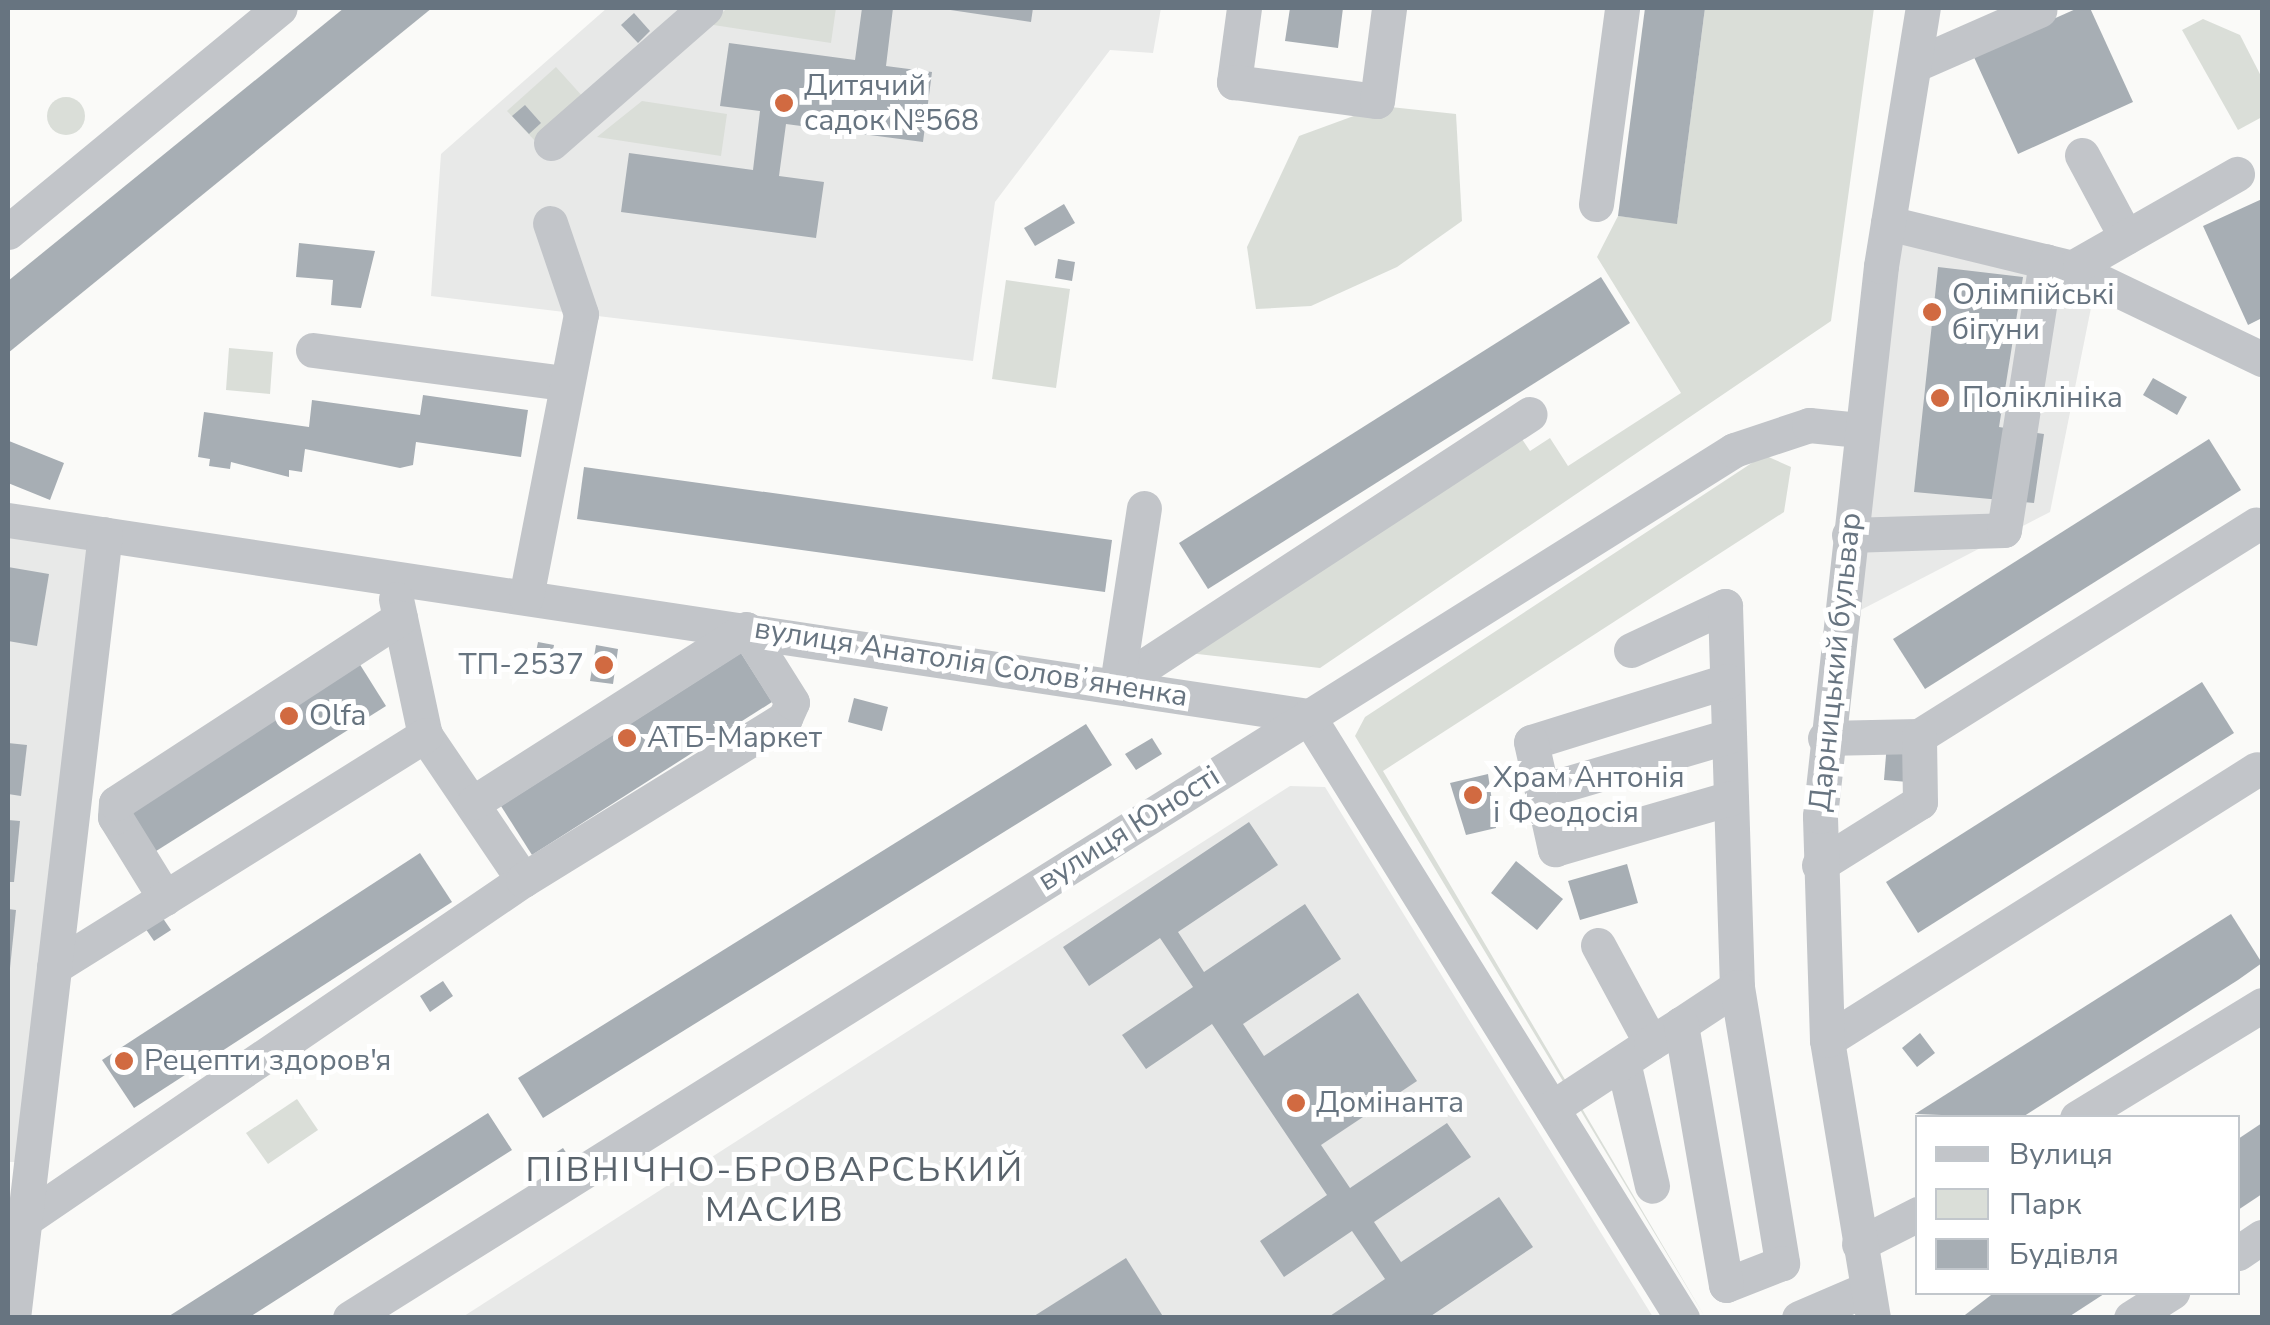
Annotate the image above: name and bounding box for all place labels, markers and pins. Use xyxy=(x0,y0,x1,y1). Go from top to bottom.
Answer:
place label: Дитячий садок №568 xyxy=(804,68,979,138)
marker: Дитячий садок №568 xyxy=(773,92,795,114)
place label: Олімпійські бігуни xyxy=(1952,277,2115,348)
marker: Олімпійські бігуни xyxy=(1921,301,1943,323)
place label: Поліклініка xyxy=(1962,380,2123,416)
marker: Поліклініка xyxy=(1927,385,1953,411)
place label: ТП-2537 xyxy=(459,647,584,683)
marker: ТП-2537 xyxy=(593,654,615,676)
place label: Olfa xyxy=(309,698,366,734)
marker: Olfa xyxy=(278,705,300,727)
place label: АТБ-Маркет xyxy=(647,720,822,756)
marker: АТБ-Маркет xyxy=(616,727,638,749)
place label: Храм Антонія і Феодосія xyxy=(1493,760,1685,830)
marker: Храм Антонія і Феодосія xyxy=(1462,784,1484,806)
place label: Рецепти здоров'я xyxy=(144,1043,391,1079)
marker: Рецепти здоров'я xyxy=(113,1050,135,1072)
place label: Домінанта xyxy=(1316,1085,1464,1121)
marker: Домінанта xyxy=(1285,1092,1307,1114)

